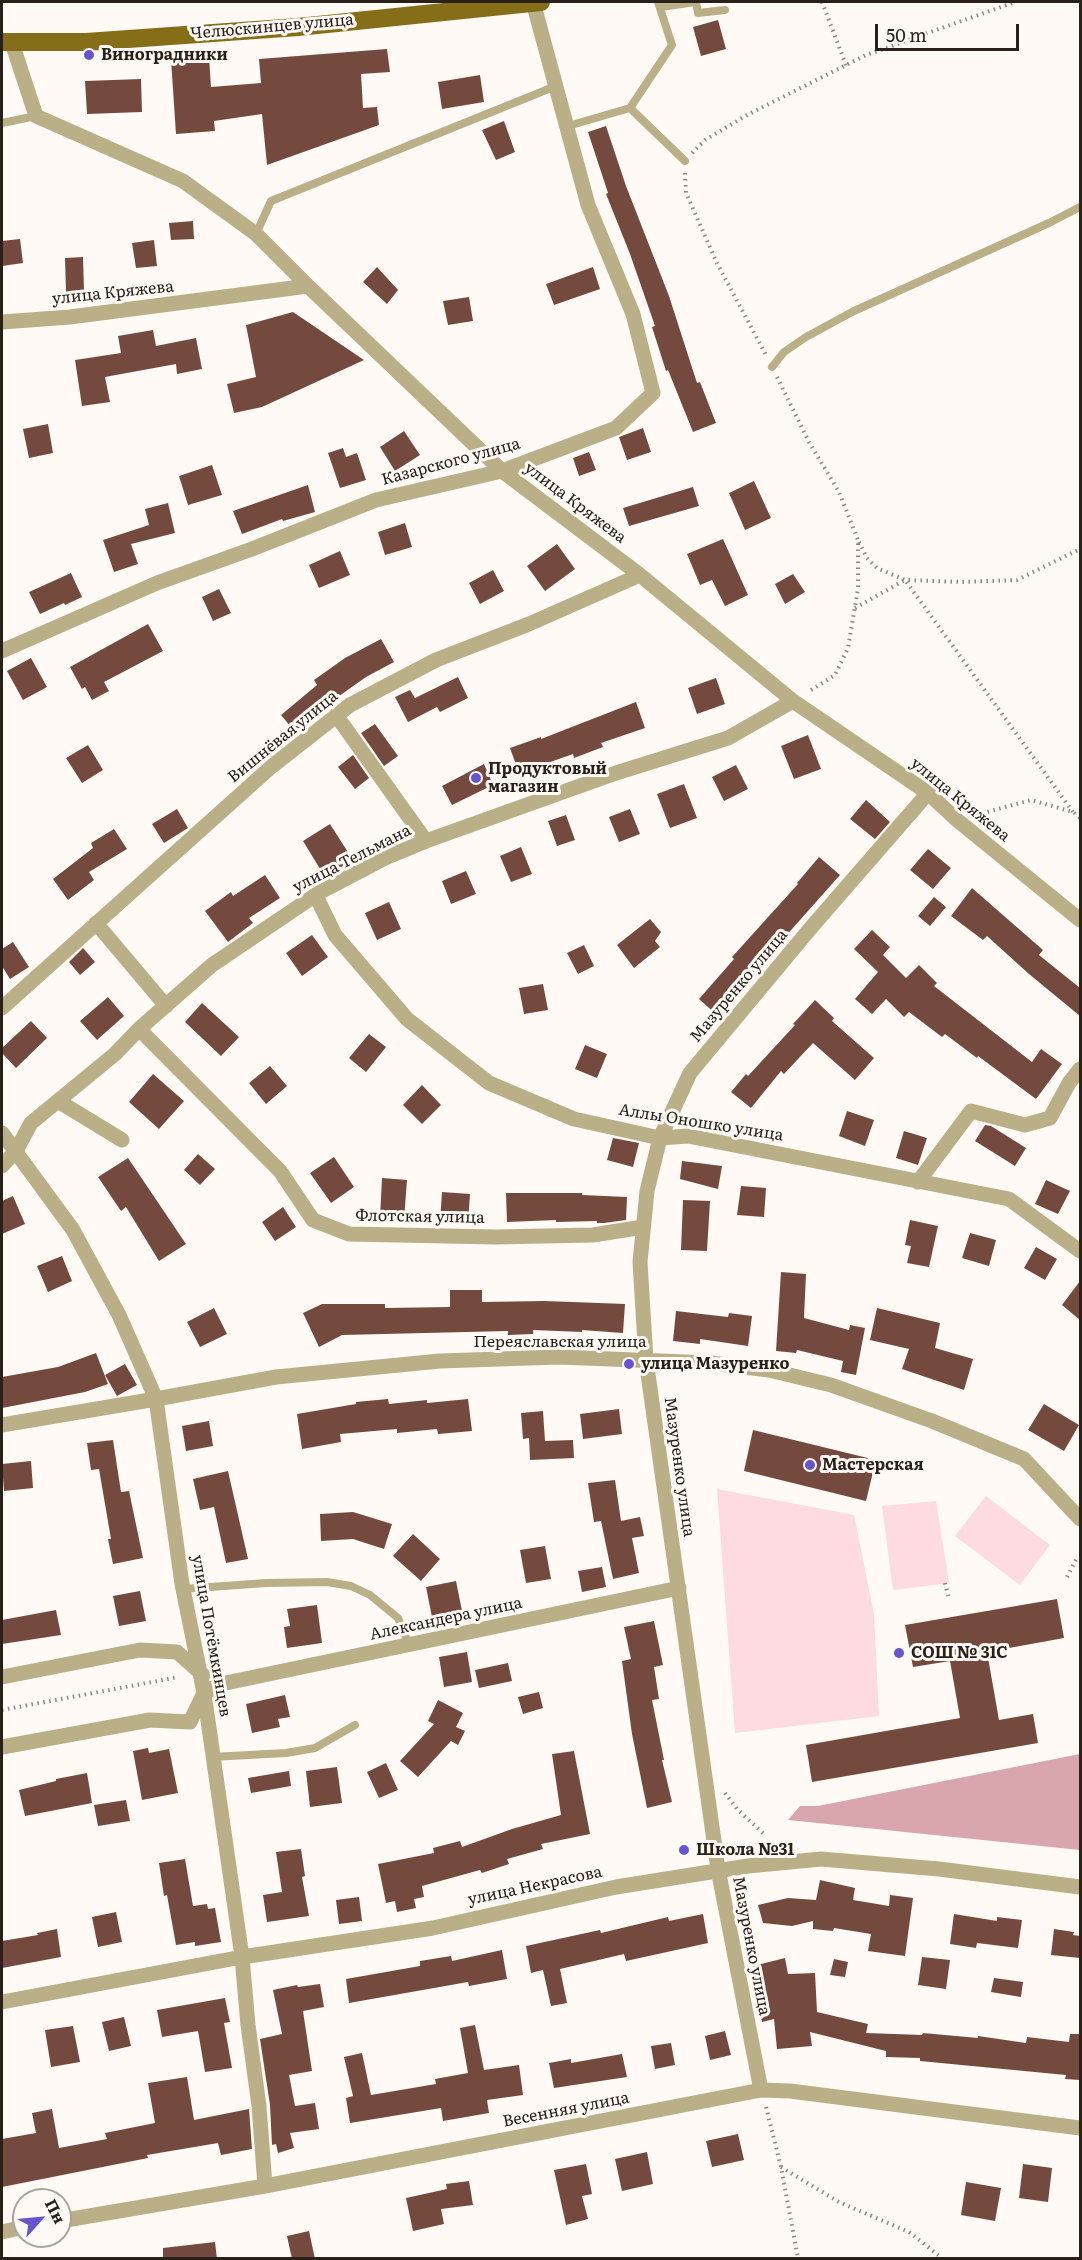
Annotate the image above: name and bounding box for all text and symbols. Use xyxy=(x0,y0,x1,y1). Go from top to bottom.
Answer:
street label: Челюскинцев улица xyxy=(189,10,355,44)
scale bar xyxy=(878,12,1022,50)
text: 50 m xyxy=(886,21,927,48)
place label: Виноградники xyxy=(101,45,228,65)
marker: Виноградники xyxy=(82,48,96,62)
street label: улица Кряжева xyxy=(51,277,175,309)
street label: Казарского улица xyxy=(380,434,522,490)
street label: улица Кряжева xyxy=(520,458,630,548)
street label: Вишнёвая улица xyxy=(224,687,342,787)
street label: улица Кряжева xyxy=(906,754,1014,846)
place label: Продуктовый магазин xyxy=(488,759,607,797)
marker: Продуктовый магазин xyxy=(469,771,483,785)
street label: улица Тельмана xyxy=(290,821,414,897)
street label: Мазуренко улица xyxy=(686,926,792,1046)
street label: Аллы Оношко улица xyxy=(617,1100,785,1146)
street label: Флотская улица xyxy=(355,1206,485,1228)
street label: Переяславская улица xyxy=(473,1332,647,1352)
place label: улица Мазуренко xyxy=(641,1354,789,1374)
marker: улица Мазуренко xyxy=(622,1357,636,1371)
street label: Мазуренко улица xyxy=(660,1396,698,1538)
place label: Мастерская xyxy=(822,1455,924,1475)
marker: Мастерская xyxy=(803,1458,817,1472)
street label: улица Потёмкинцев xyxy=(187,1553,235,1719)
street label: Александера улица xyxy=(368,1593,524,1645)
place label: СОШ № 31С xyxy=(911,1643,1008,1663)
marker: СОШ № 31С xyxy=(892,1646,906,1660)
place label: Школа №31 xyxy=(696,1840,794,1860)
marker: Школа №31 xyxy=(677,1843,691,1857)
street label: улица Некрасова xyxy=(466,1862,604,1910)
street label: Мазуренко улица xyxy=(728,1875,774,2017)
street label: Весенняя улица xyxy=(501,2088,631,2132)
north arrow xyxy=(12,2188,72,2248)
text: Пн xyxy=(40,2194,73,2227)

